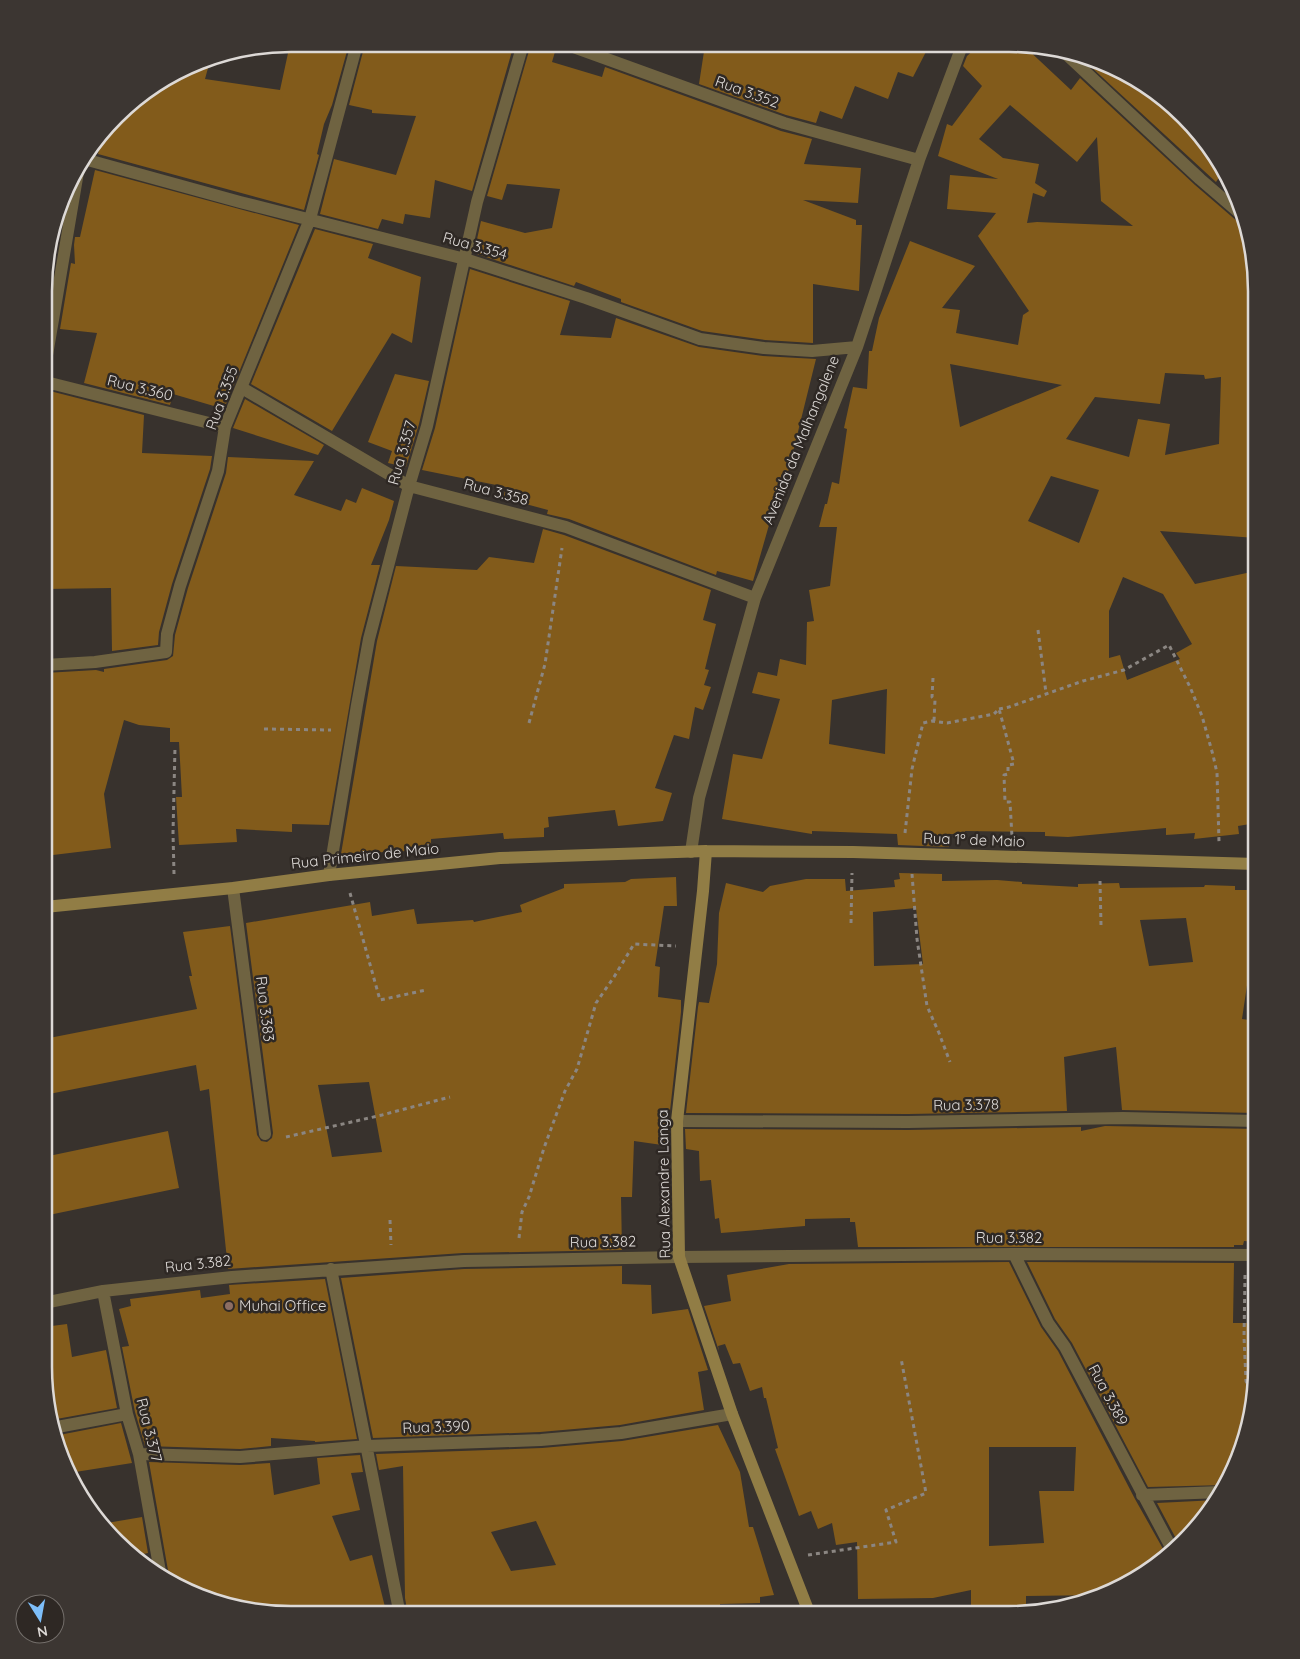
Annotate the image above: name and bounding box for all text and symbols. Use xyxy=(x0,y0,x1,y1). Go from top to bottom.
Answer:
street label: Rua 3.352 xyxy=(713,71,782,112)
street label: Rua 3.354 xyxy=(441,227,510,264)
street label: Avenida da Malhangalene xyxy=(758,353,843,527)
street label: Rua 3.355 xyxy=(201,363,242,432)
street label: Rua 3.360 xyxy=(105,370,175,405)
street label: Rua 3.357 xyxy=(383,418,420,487)
street label: Rua 3.358 xyxy=(462,474,531,509)
street label: Rua 1º de Maio xyxy=(923,828,1025,851)
street label: Rua Primeiro de Maio xyxy=(290,838,440,873)
street label: Rua 3.383 xyxy=(252,975,279,1043)
street label: Rua 3.378 xyxy=(933,1094,999,1115)
street label: Rua Alexandre Langa xyxy=(653,1109,674,1259)
street label: Rua 3.382 xyxy=(976,1228,1042,1247)
street label: Rua 3.382 xyxy=(570,1231,636,1252)
street label: Rua 3.382 xyxy=(164,1251,232,1276)
place label: Muhai Office xyxy=(239,1296,327,1315)
marker: Muhai Office xyxy=(223,1300,235,1312)
street label: Rua 3.389 xyxy=(1084,1361,1132,1429)
street label: Rua 3.377 xyxy=(132,1396,167,1464)
street label: Rua 3.390 xyxy=(402,1416,470,1437)
north arrow xyxy=(15,1594,65,1644)
text: N xyxy=(36,1622,49,1642)

